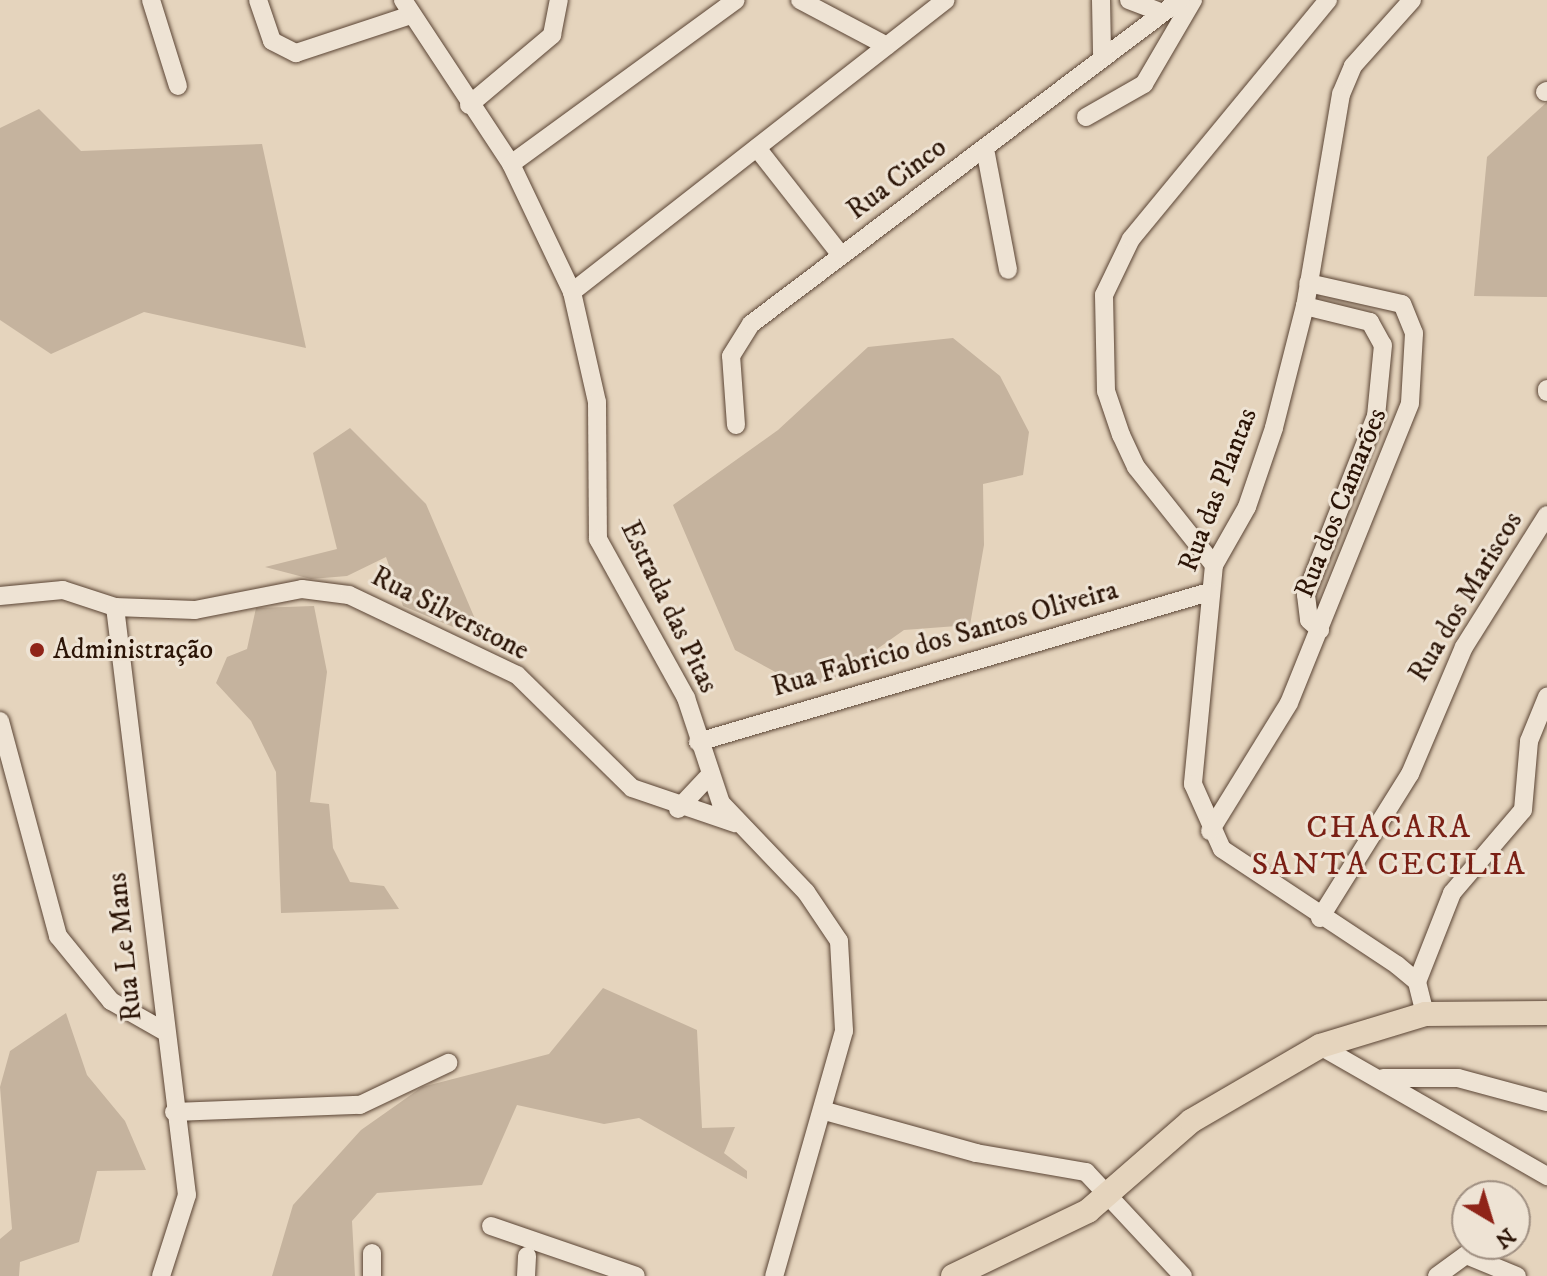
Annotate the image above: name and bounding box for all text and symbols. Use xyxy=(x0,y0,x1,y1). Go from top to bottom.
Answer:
street label: Rua Cinco xyxy=(841,131,953,227)
street label: Rua dos Camarões xyxy=(1288,403,1394,603)
street label: Rua das Plantas xyxy=(1171,404,1265,576)
street label: Rua dos Mariscos xyxy=(1402,506,1530,688)
street label: Estrada das Pitas xyxy=(613,516,725,698)
street label: Rua Silverstone xyxy=(366,560,534,668)
street label: Rua Fabricio dos Santos Oliveira xyxy=(768,573,1122,705)
place label: Administração xyxy=(53,633,213,667)
marker: Administração xyxy=(28,641,46,659)
district label: CHACARA SANTA CECILIA xyxy=(1251,810,1527,885)
street label: Rua Le Mans xyxy=(100,871,150,1023)
north arrow xyxy=(1451,1180,1531,1260)
text: N xyxy=(1489,1222,1520,1254)

